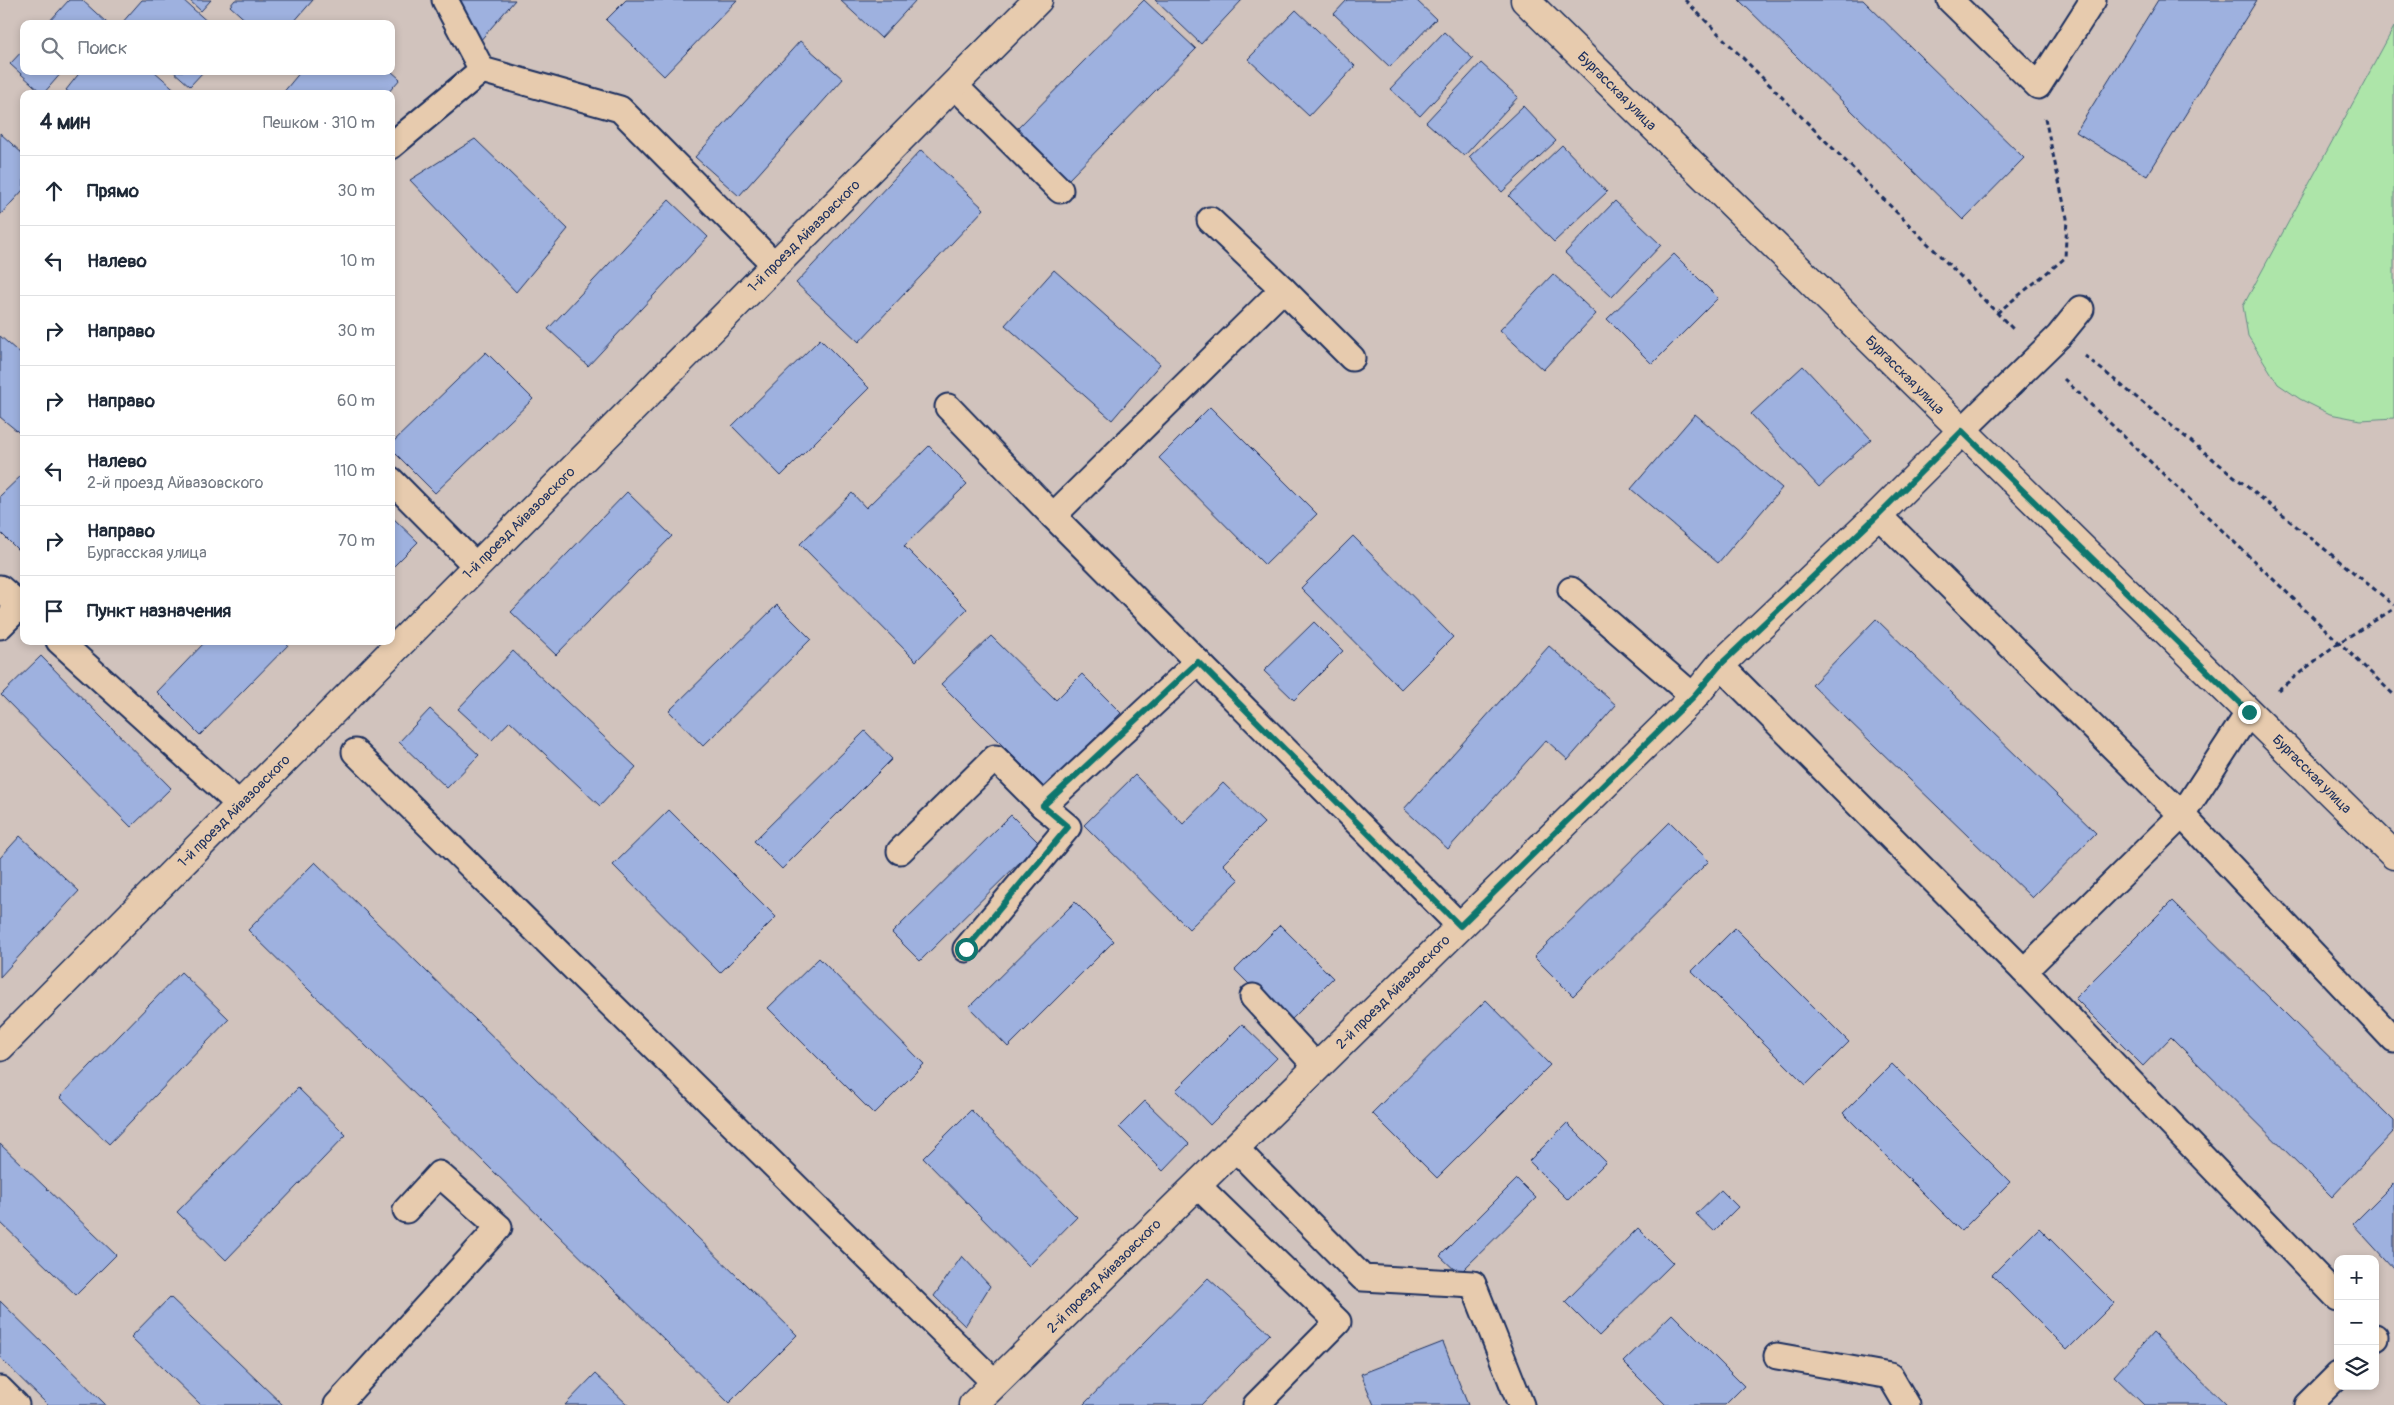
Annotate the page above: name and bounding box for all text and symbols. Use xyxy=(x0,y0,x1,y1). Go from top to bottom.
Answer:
search box xyxy=(20,20,395,75)
icon: search xyxy=(38,34,66,62)
text: Поиск xyxy=(78,36,128,60)
street label: Бургасская улица xyxy=(1574,48,1660,134)
text: 4 мин xyxy=(40,109,90,136)
text: Пешком · 310 m xyxy=(263,113,375,133)
street label: 1-й проезд Айвазовского xyxy=(744,176,864,296)
icon: ahead xyxy=(40,177,68,205)
text: Прямо xyxy=(87,179,139,203)
text: 30 m xyxy=(337,181,375,201)
icon: left xyxy=(40,247,68,275)
text: Налево xyxy=(87,249,147,273)
text: 10 m xyxy=(340,251,375,271)
icon: right xyxy=(40,317,68,345)
text: Направо xyxy=(87,319,155,343)
text: 30 m xyxy=(337,321,375,341)
street label: Бургасская улица xyxy=(1862,332,1948,418)
icon: right xyxy=(40,387,68,415)
text: Направо xyxy=(87,389,155,413)
text: 60 m xyxy=(337,391,375,411)
text: Налево xyxy=(87,449,147,473)
icon: left xyxy=(40,457,68,485)
text: 110 m xyxy=(334,461,375,481)
street label: 1-й проезд Айвазовского xyxy=(459,463,579,583)
text: 2-й проезд Айвазовского xyxy=(87,473,263,493)
text: Направо xyxy=(87,519,155,543)
icon: right xyxy=(40,527,68,555)
text: 70 m xyxy=(338,531,375,551)
text: Бургасская улица xyxy=(87,543,207,563)
icon: arrive xyxy=(40,597,68,625)
text: Пункт назначения xyxy=(87,599,231,623)
route end xyxy=(2238,701,2261,724)
street label: Бургасская улица xyxy=(2269,731,2355,817)
street label: 1-й проезд Айвазовского xyxy=(174,751,294,871)
street label: 2-й проезд Айвазовского xyxy=(1332,931,1454,1053)
route start xyxy=(955,938,978,961)
street label: 2-й проезд Айвазовского xyxy=(1043,1215,1165,1337)
map controls xyxy=(2334,1255,2379,1390)
button: + xyxy=(2334,1255,2379,1300)
button: − xyxy=(2334,1300,2379,1345)
button: layers xyxy=(2334,1345,2379,1390)

